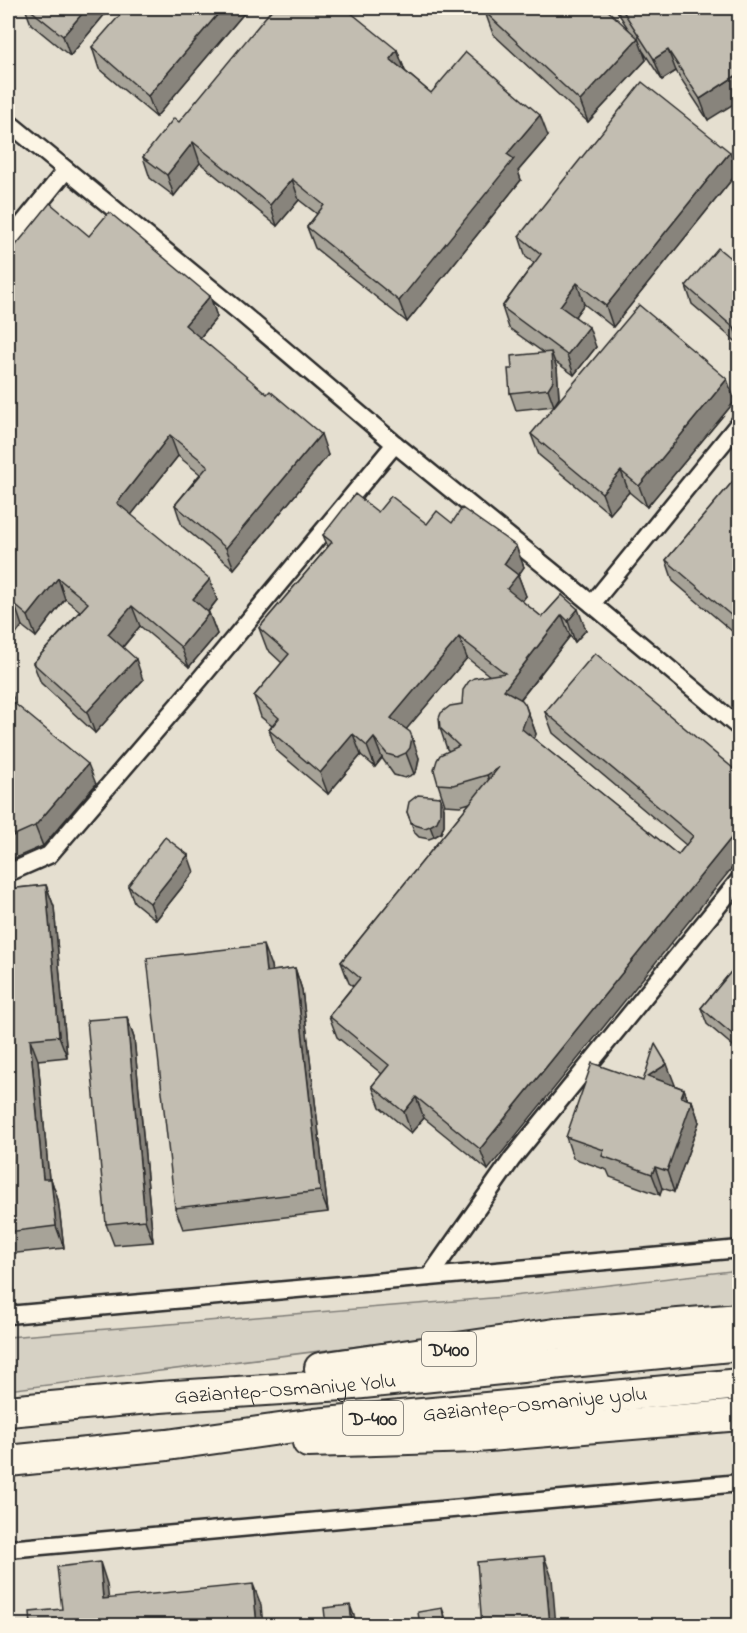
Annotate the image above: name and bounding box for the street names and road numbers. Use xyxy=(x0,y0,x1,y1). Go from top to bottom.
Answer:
road number: D400 xyxy=(422,1332,476,1366)
street label: Gaziantep-Osmaniye Yolu xyxy=(173,1367,397,1413)
street label: Gaziantep-Osmaniye yolu xyxy=(421,1380,649,1431)
road number: D-400 xyxy=(343,1401,403,1435)

